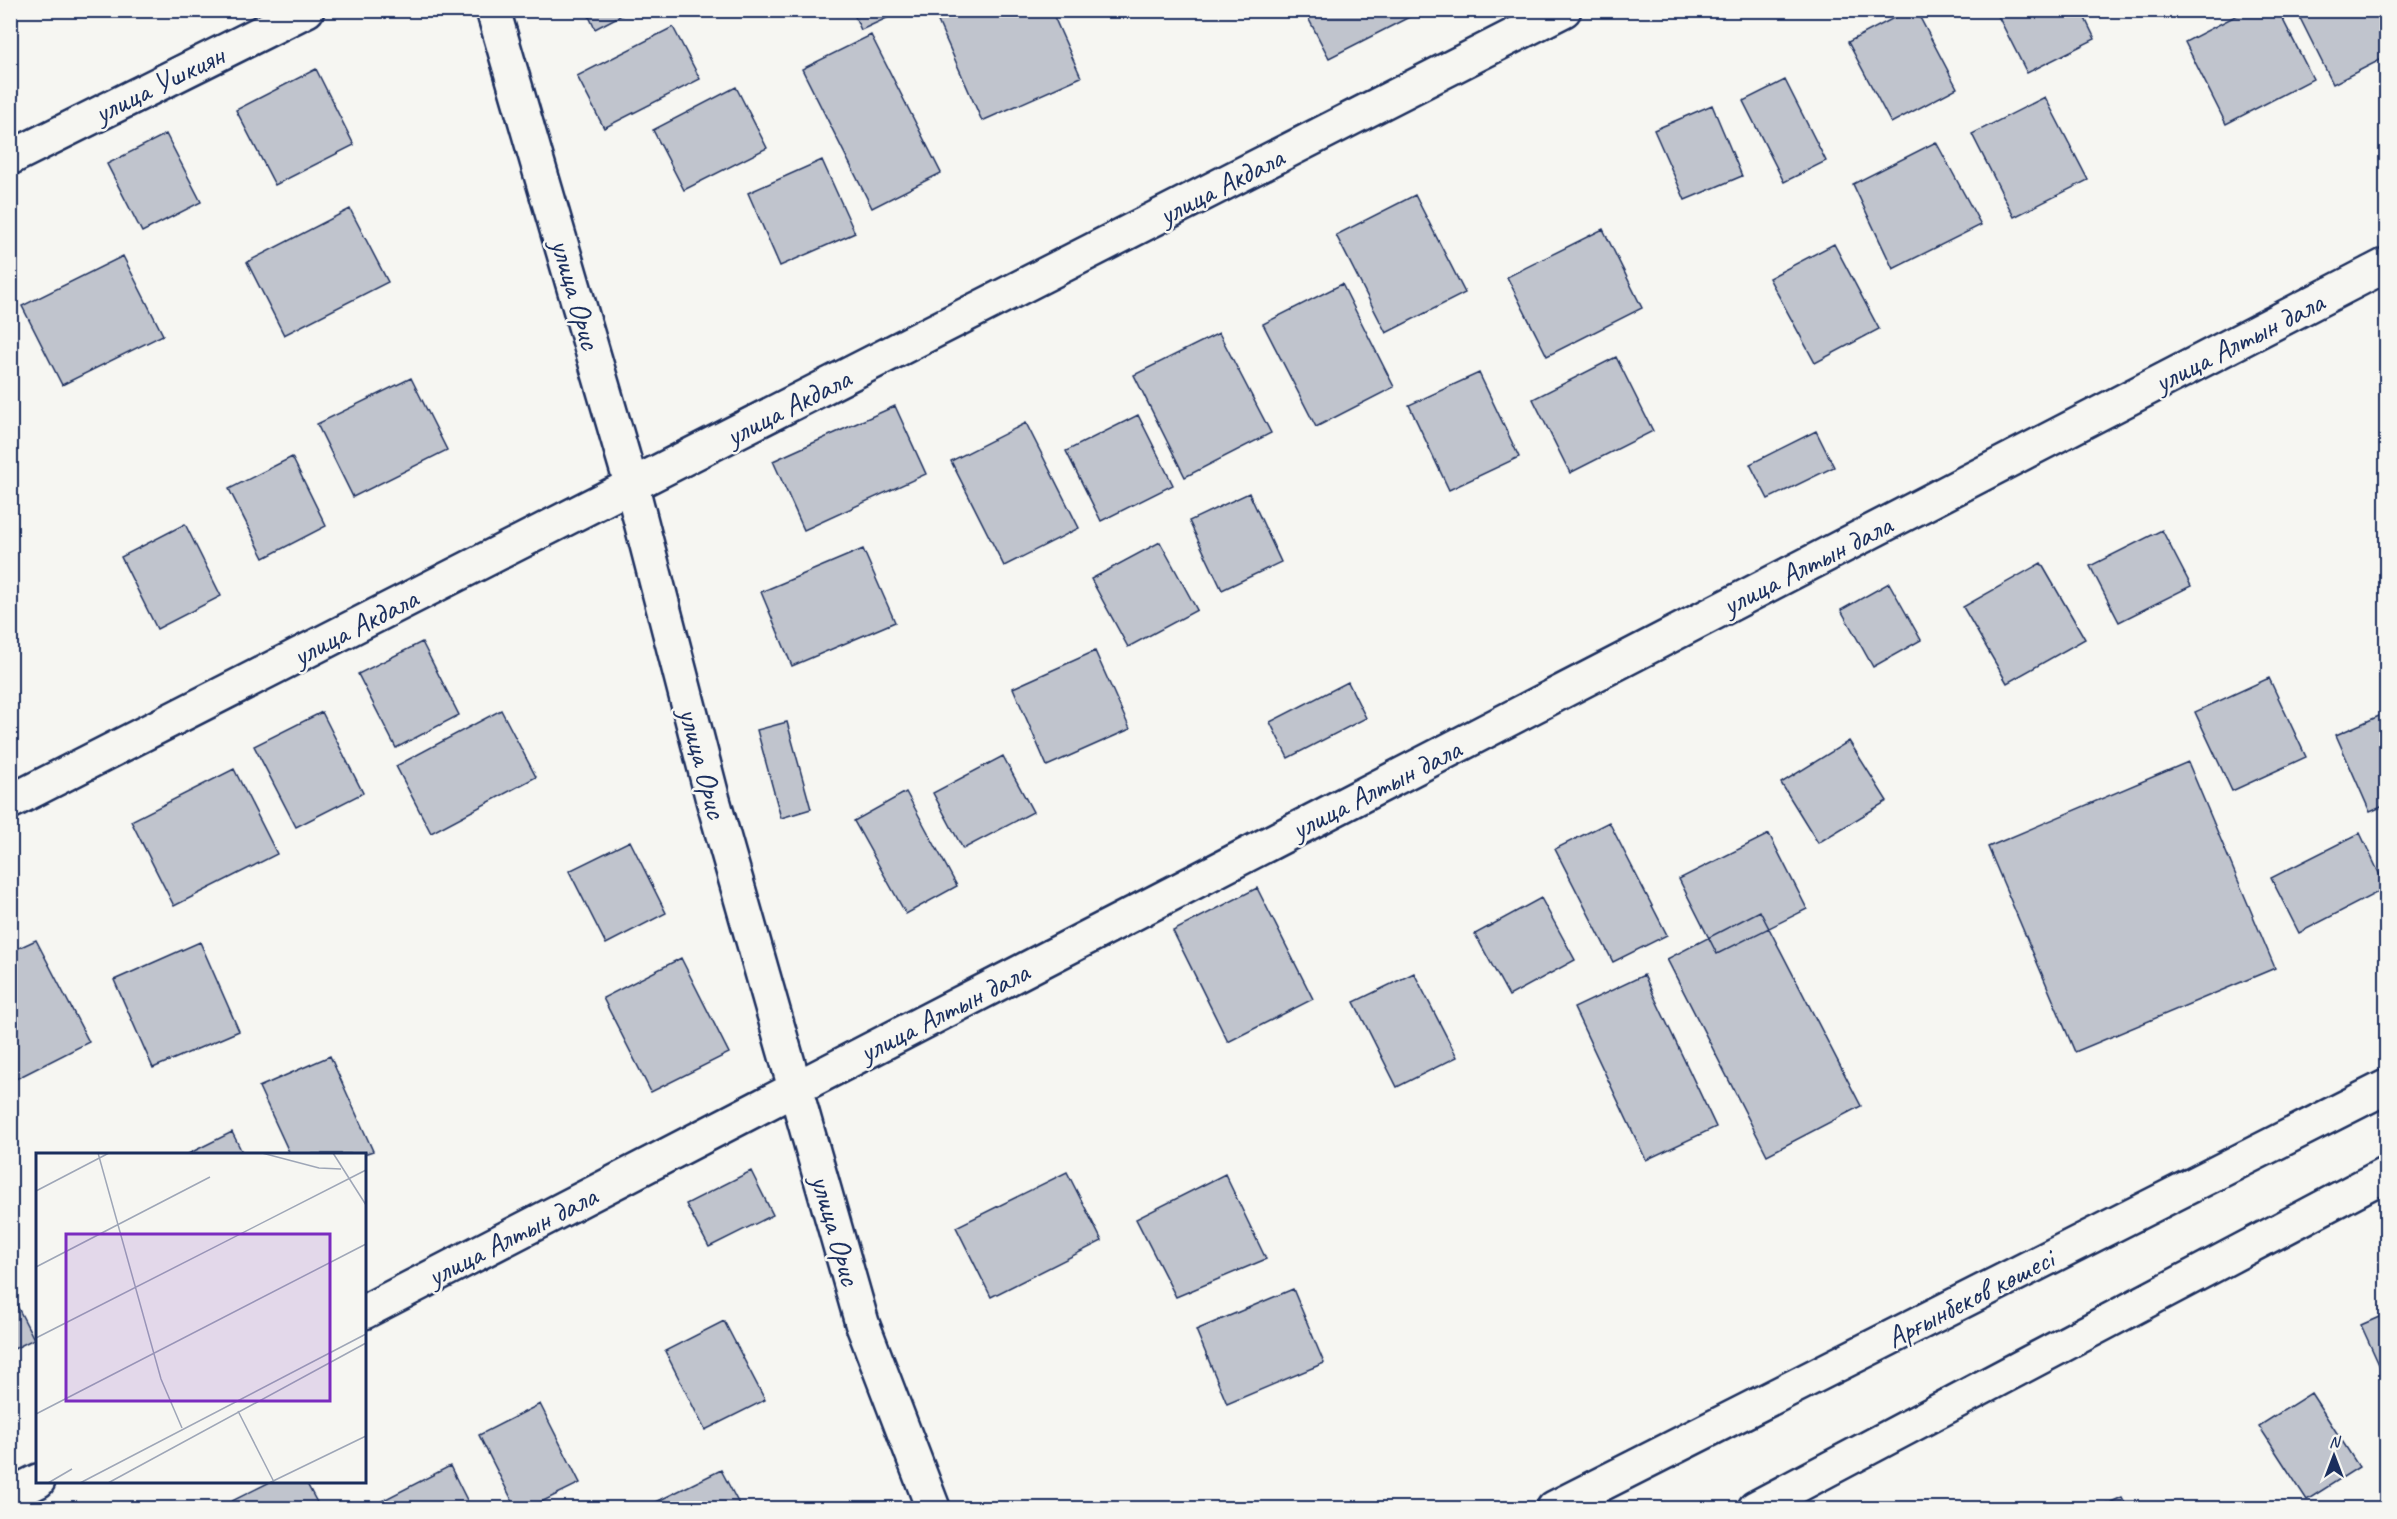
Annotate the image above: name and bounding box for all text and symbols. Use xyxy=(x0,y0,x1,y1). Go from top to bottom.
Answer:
street label: улица Ушкиян xyxy=(86,35,232,133)
street label: улица Акдала xyxy=(1150,137,1292,235)
street label: улица Орис xyxy=(542,233,610,355)
street label: улица Алтын дала xyxy=(2146,282,2332,402)
street label: улица Акдала xyxy=(717,358,859,456)
street label: улица Алтын дала xyxy=(1714,505,1900,625)
street label: улица Акдала xyxy=(284,578,426,676)
street label: улица Орис xyxy=(670,702,736,824)
street label: улица Алтын дала xyxy=(1283,729,1469,849)
street label: улица Алтын дала xyxy=(851,952,1037,1072)
inset map xyxy=(36,1153,366,1483)
street label: улица Орис xyxy=(802,1169,870,1291)
street label: улица Алтын дала xyxy=(419,1176,605,1296)
street label: Арғынбеков көшесі xyxy=(1880,1238,2063,1356)
north arrow xyxy=(2304,1426,2364,1486)
text: N xyxy=(2329,1432,2342,1452)

